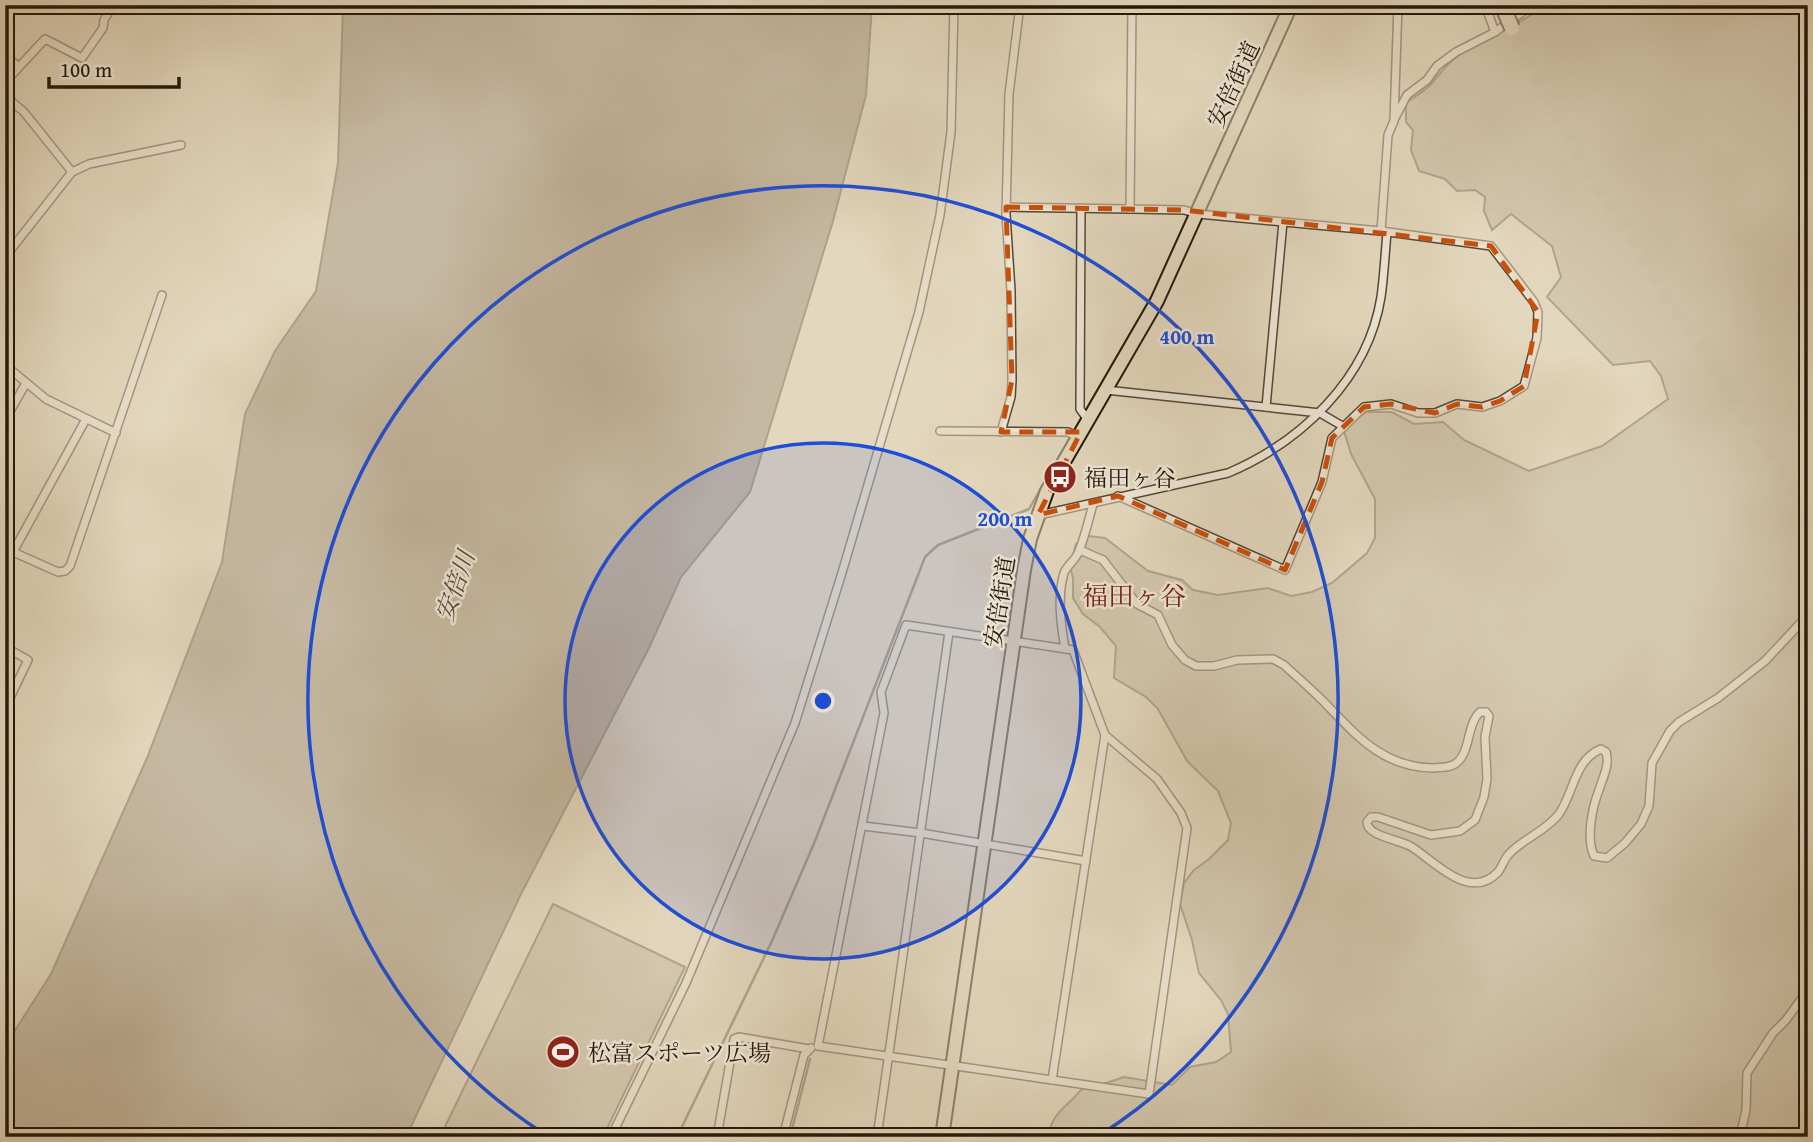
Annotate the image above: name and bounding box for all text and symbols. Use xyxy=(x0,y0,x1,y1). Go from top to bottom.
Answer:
street label: 安倍街道 xyxy=(1199,35,1267,133)
scale bar xyxy=(49,46,178,90)
text: 100 m xyxy=(60,54,112,85)
text: 400 m xyxy=(1159,321,1215,352)
bus stop icon: 福田ヶ谷 xyxy=(1041,458,1079,496)
place label: 福田ヶ谷 xyxy=(1084,461,1176,494)
text: 200 m xyxy=(977,503,1033,534)
water label: 安倍川 xyxy=(427,543,484,626)
street label: 安倍街道 xyxy=(976,554,1022,650)
district label: 福田ヶ谷 xyxy=(1082,576,1186,615)
centre of rings xyxy=(811,689,835,713)
sports icon: 松富スポーツ広場 xyxy=(544,1033,582,1071)
place label: 松富スポーツ広場 xyxy=(588,1036,771,1069)

